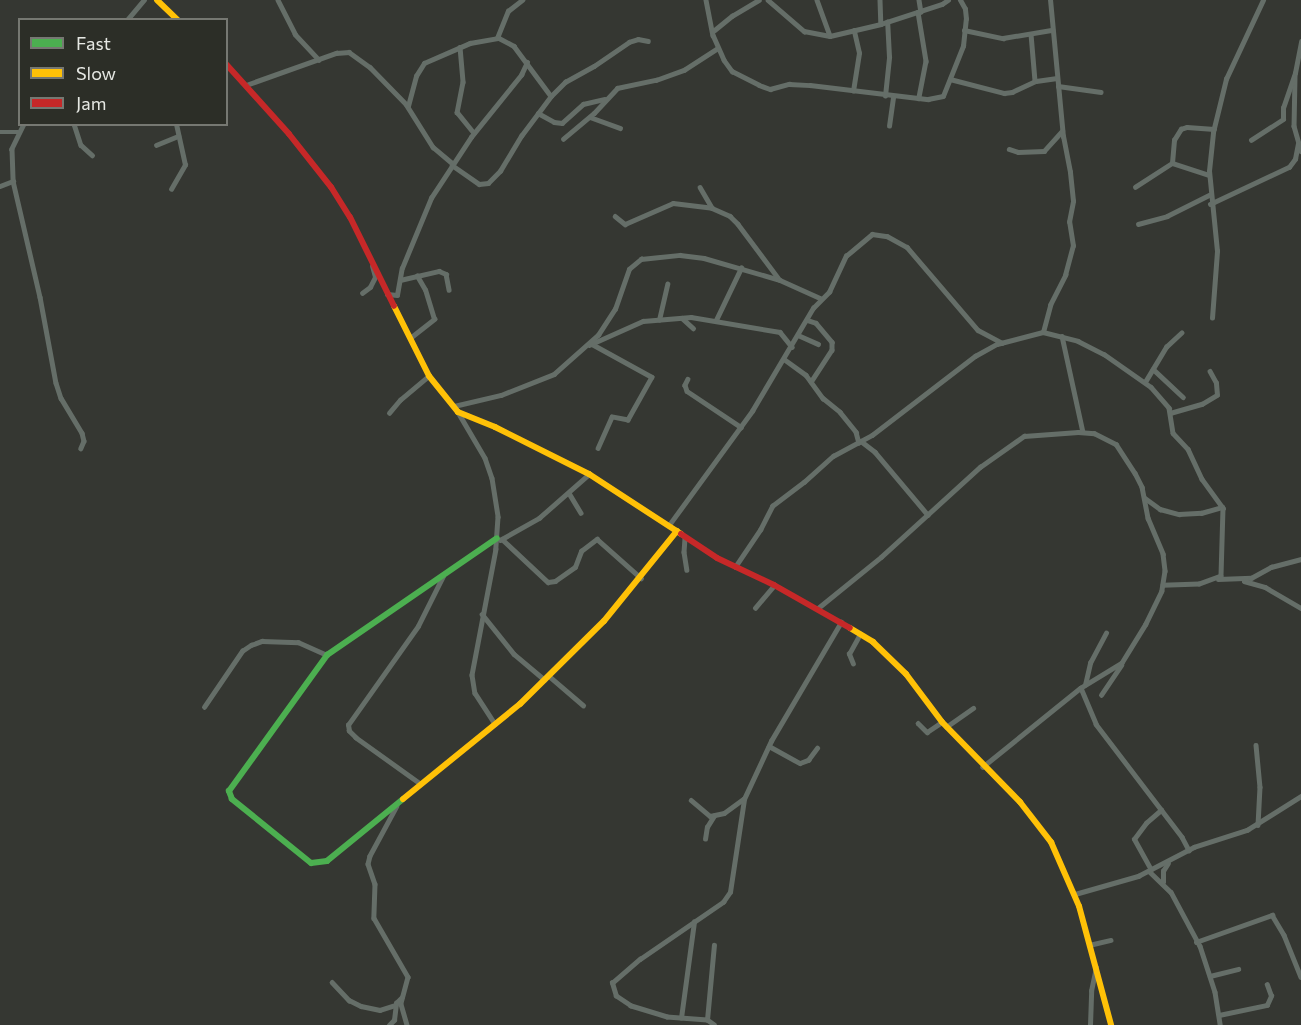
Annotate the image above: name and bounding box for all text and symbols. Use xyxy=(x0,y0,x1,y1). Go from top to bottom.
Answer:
legend xyxy=(18,18,228,126)
text: Fast xyxy=(76,32,111,54)
text: Slow xyxy=(76,62,116,84)
text: Jam xyxy=(76,92,106,114)

